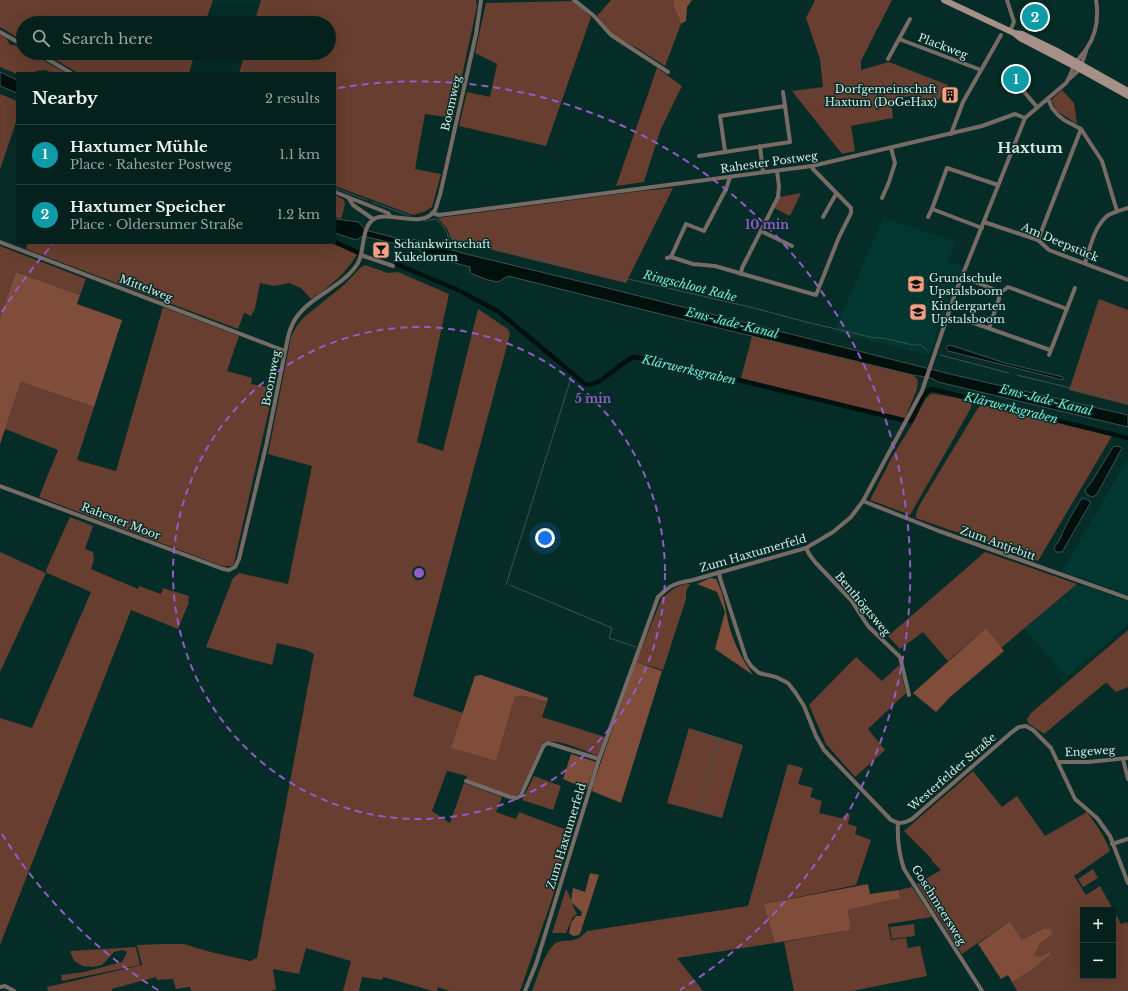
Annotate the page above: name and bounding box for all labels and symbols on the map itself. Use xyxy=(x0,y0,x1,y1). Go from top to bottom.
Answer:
pin: 2 xyxy=(1022,2,1048,32)
street label: Plackweg xyxy=(916,30,970,62)
pin: 1 xyxy=(1003,64,1029,94)
street label: Boomweg xyxy=(438,74,464,132)
place label: Dorfgemeinschaft Haxtum (DoGeHax) xyxy=(825,82,938,109)
building icon: Dorfgemeinschaft Haxtum (DoGeHax) xyxy=(940,85,960,105)
district label: Haxtum xyxy=(997,138,1063,157)
street label: Rahester Postweg xyxy=(720,148,819,176)
text: 10 min xyxy=(745,217,789,232)
street label: Am Deepstück xyxy=(1018,219,1101,265)
place label: Schankwirtschaft Kukelorum xyxy=(394,237,492,264)
bar icon: Schankwirtschaft Kukelorum xyxy=(371,240,391,260)
water label: Ringschloot Rahe xyxy=(641,266,739,305)
street label: Mittelweg xyxy=(117,271,175,305)
place label: Grundschule Upstalsboom xyxy=(929,271,1003,298)
school or university icon: Grundschule Upstalsboom xyxy=(906,274,926,294)
place label: Kindergarten Upstalsboom xyxy=(931,299,1006,326)
school or university icon: Kindergarten Upstalsboom xyxy=(908,302,928,322)
water label: Ems-Jade-Kanal xyxy=(683,304,780,341)
street label: Boomweg xyxy=(259,349,283,407)
water label: Klärwerksgraben xyxy=(640,351,738,388)
water label: Ems-Jade-Kanal xyxy=(997,381,1094,418)
water label: Klärwerksgraben xyxy=(962,388,1060,427)
text: 5 min xyxy=(575,391,612,406)
street label: Rahester Moor xyxy=(79,499,163,543)
street label: Zum Antjebitt xyxy=(958,523,1038,563)
your location xyxy=(535,528,555,548)
street label: Zum Haxtumerfeld xyxy=(698,531,808,575)
centre of rings xyxy=(412,566,426,580)
street label: Benthögtsweg xyxy=(832,569,894,639)
street label: Westerfelder Straße xyxy=(905,730,999,815)
street label: Engeweg xyxy=(1064,743,1116,759)
street label: Zum Haxtumerfeld xyxy=(543,781,589,891)
street label: Goschmeersweg xyxy=(909,862,969,948)

